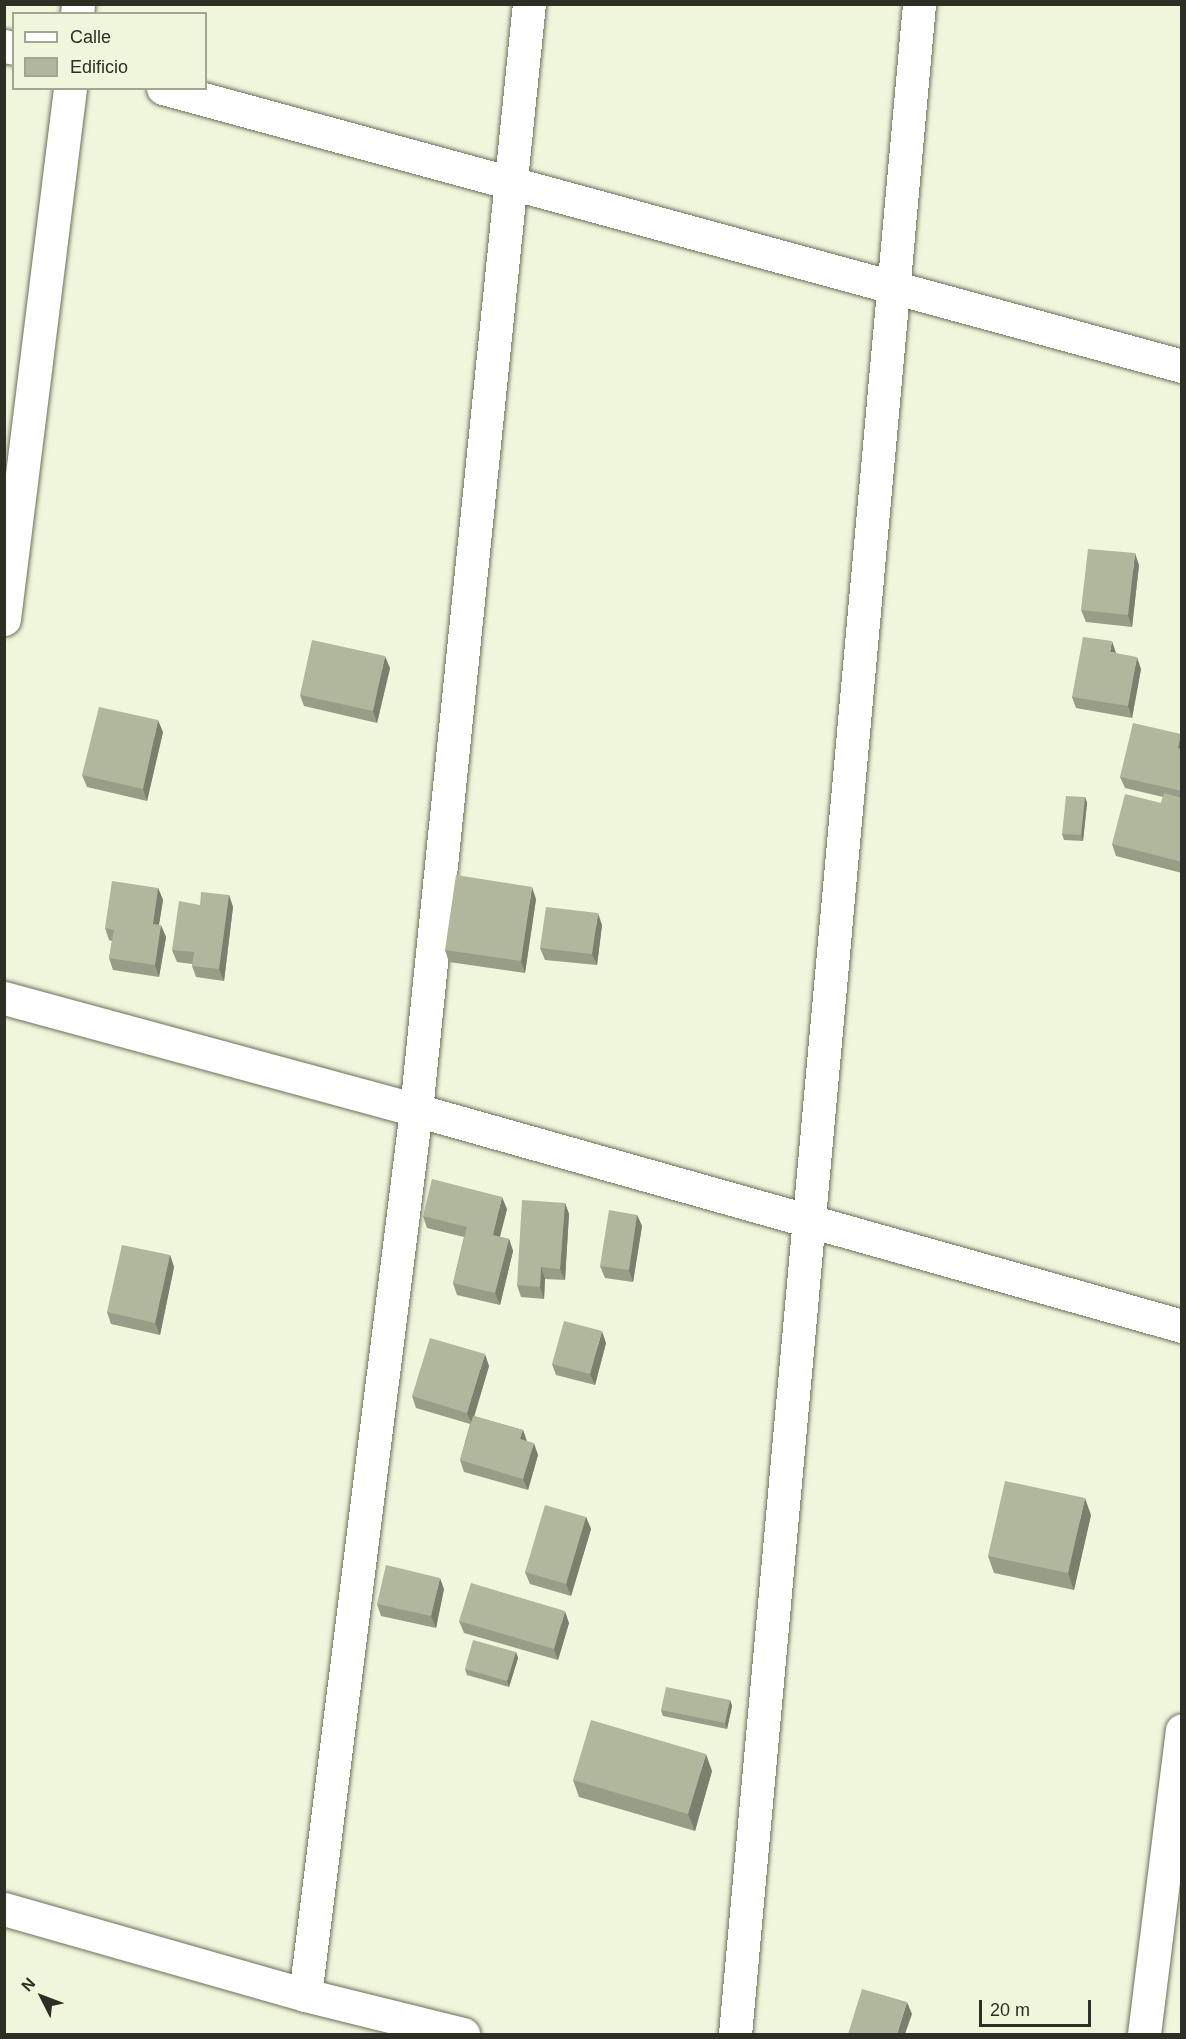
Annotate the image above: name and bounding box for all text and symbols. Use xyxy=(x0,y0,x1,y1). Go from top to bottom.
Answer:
legend xyxy=(12,12,207,90)
text: Calle xyxy=(70,27,111,47)
text: Edificio xyxy=(70,57,128,77)
north arrow xyxy=(12,1967,72,2027)
text: N xyxy=(18,1975,38,1995)
scale bar xyxy=(982,1988,1094,2026)
text: 20 m xyxy=(990,2000,1030,2020)

